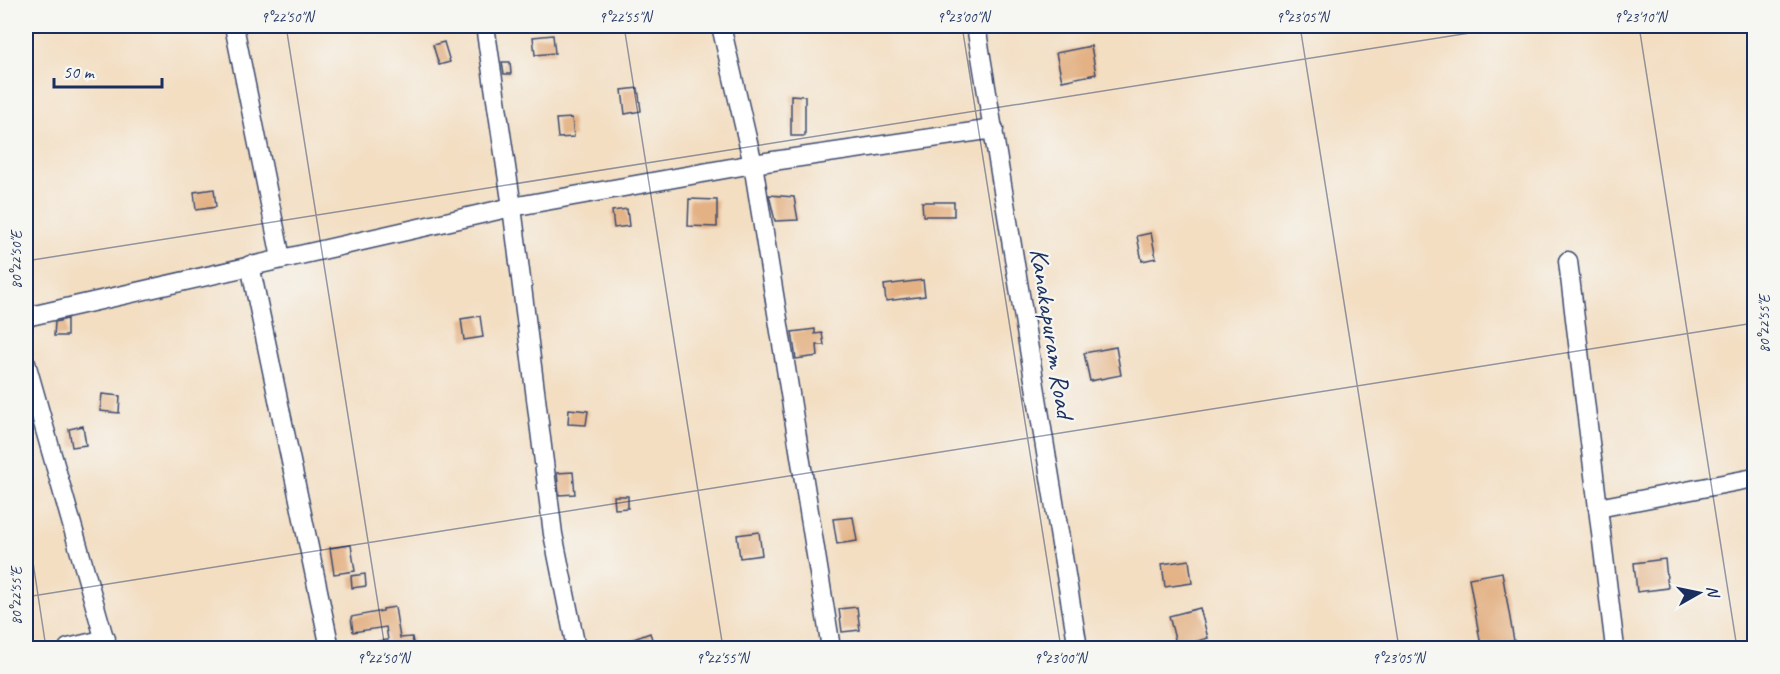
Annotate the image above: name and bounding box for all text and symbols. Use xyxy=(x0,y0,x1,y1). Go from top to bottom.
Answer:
text: 9°22'50"N xyxy=(261,8,316,27)
text: 9°22'55"N xyxy=(599,8,654,27)
text: 9°23'00"N xyxy=(937,8,992,27)
text: 9°23'05"N xyxy=(1276,8,1331,27)
text: 9°23'10"N xyxy=(1614,8,1669,27)
scale bar xyxy=(54,51,162,89)
text: 50 m xyxy=(63,61,96,83)
text: 80°22'50"E xyxy=(7,229,26,289)
street label: Kanakapuram Road xyxy=(1022,246,1082,424)
text: 80°22'55"E xyxy=(1755,293,1774,353)
north arrow xyxy=(1669,563,1729,623)
text: 80°22'55"E xyxy=(7,565,26,625)
text: N xyxy=(1702,584,1724,600)
text: 9°22'50"N xyxy=(357,649,412,668)
text: 9°22'55"N xyxy=(696,649,751,668)
text: 9°23'00"N xyxy=(1034,649,1089,668)
text: 9°23'05"N xyxy=(1372,649,1427,668)

